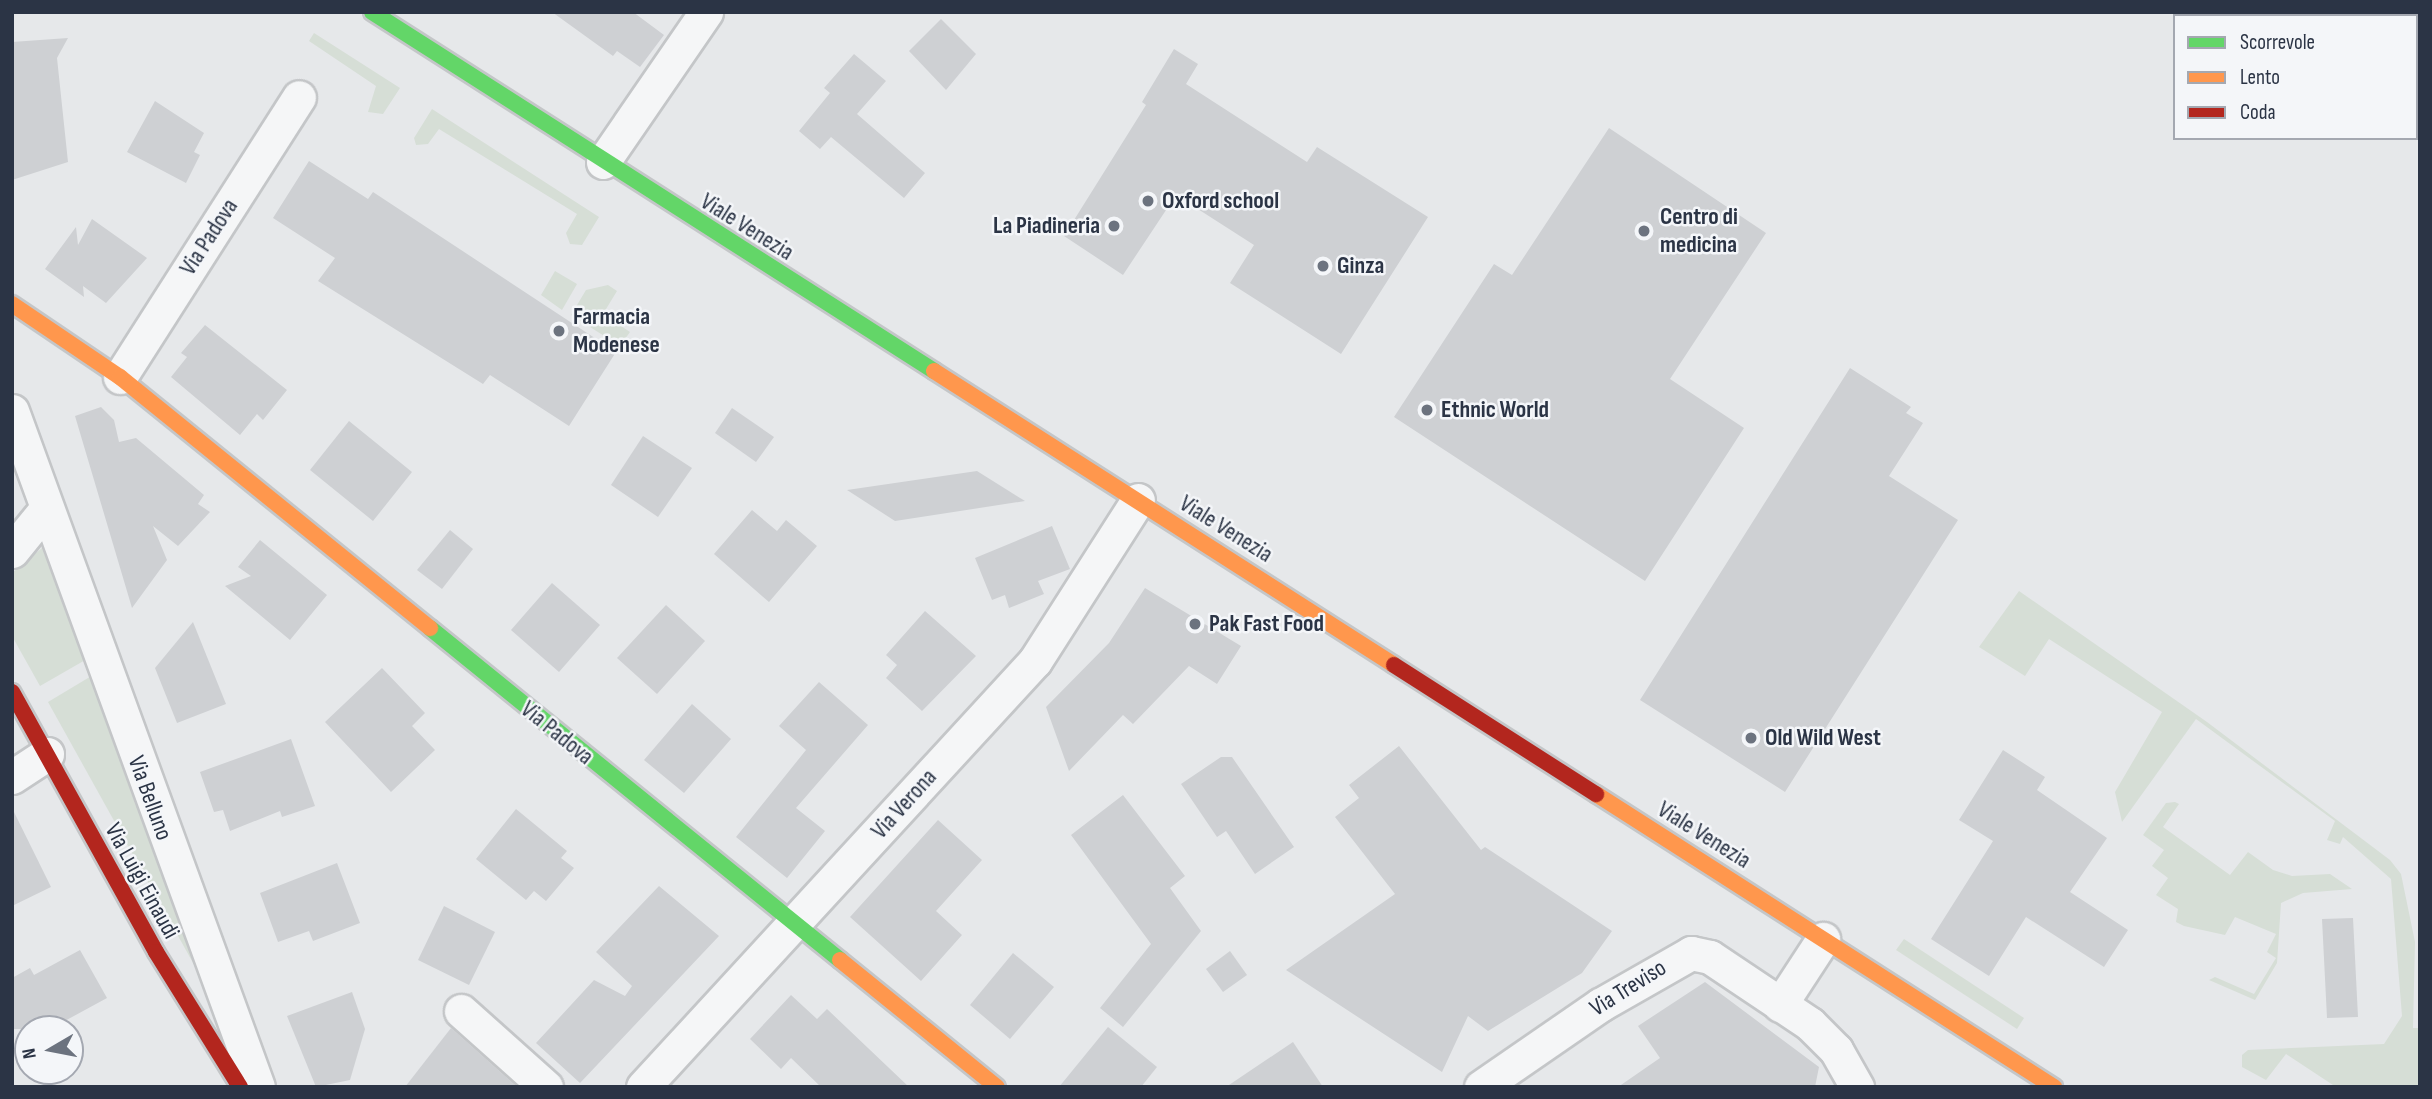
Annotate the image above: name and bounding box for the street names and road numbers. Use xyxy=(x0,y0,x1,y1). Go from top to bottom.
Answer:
street label: Viale Venezia xyxy=(695,187,799,267)
street label: Via Padova xyxy=(174,193,244,281)
street label: Viale Venezia xyxy=(1174,489,1278,569)
street label: Via Padova xyxy=(515,695,599,771)
street label: Via Belluno xyxy=(121,752,179,844)
street label: Via Verona xyxy=(865,763,943,845)
street label: Viale Venezia xyxy=(1652,795,1756,875)
street label: Via Luigi Einaudi xyxy=(98,818,186,944)
street label: Via Treviso xyxy=(1584,953,1672,1023)

